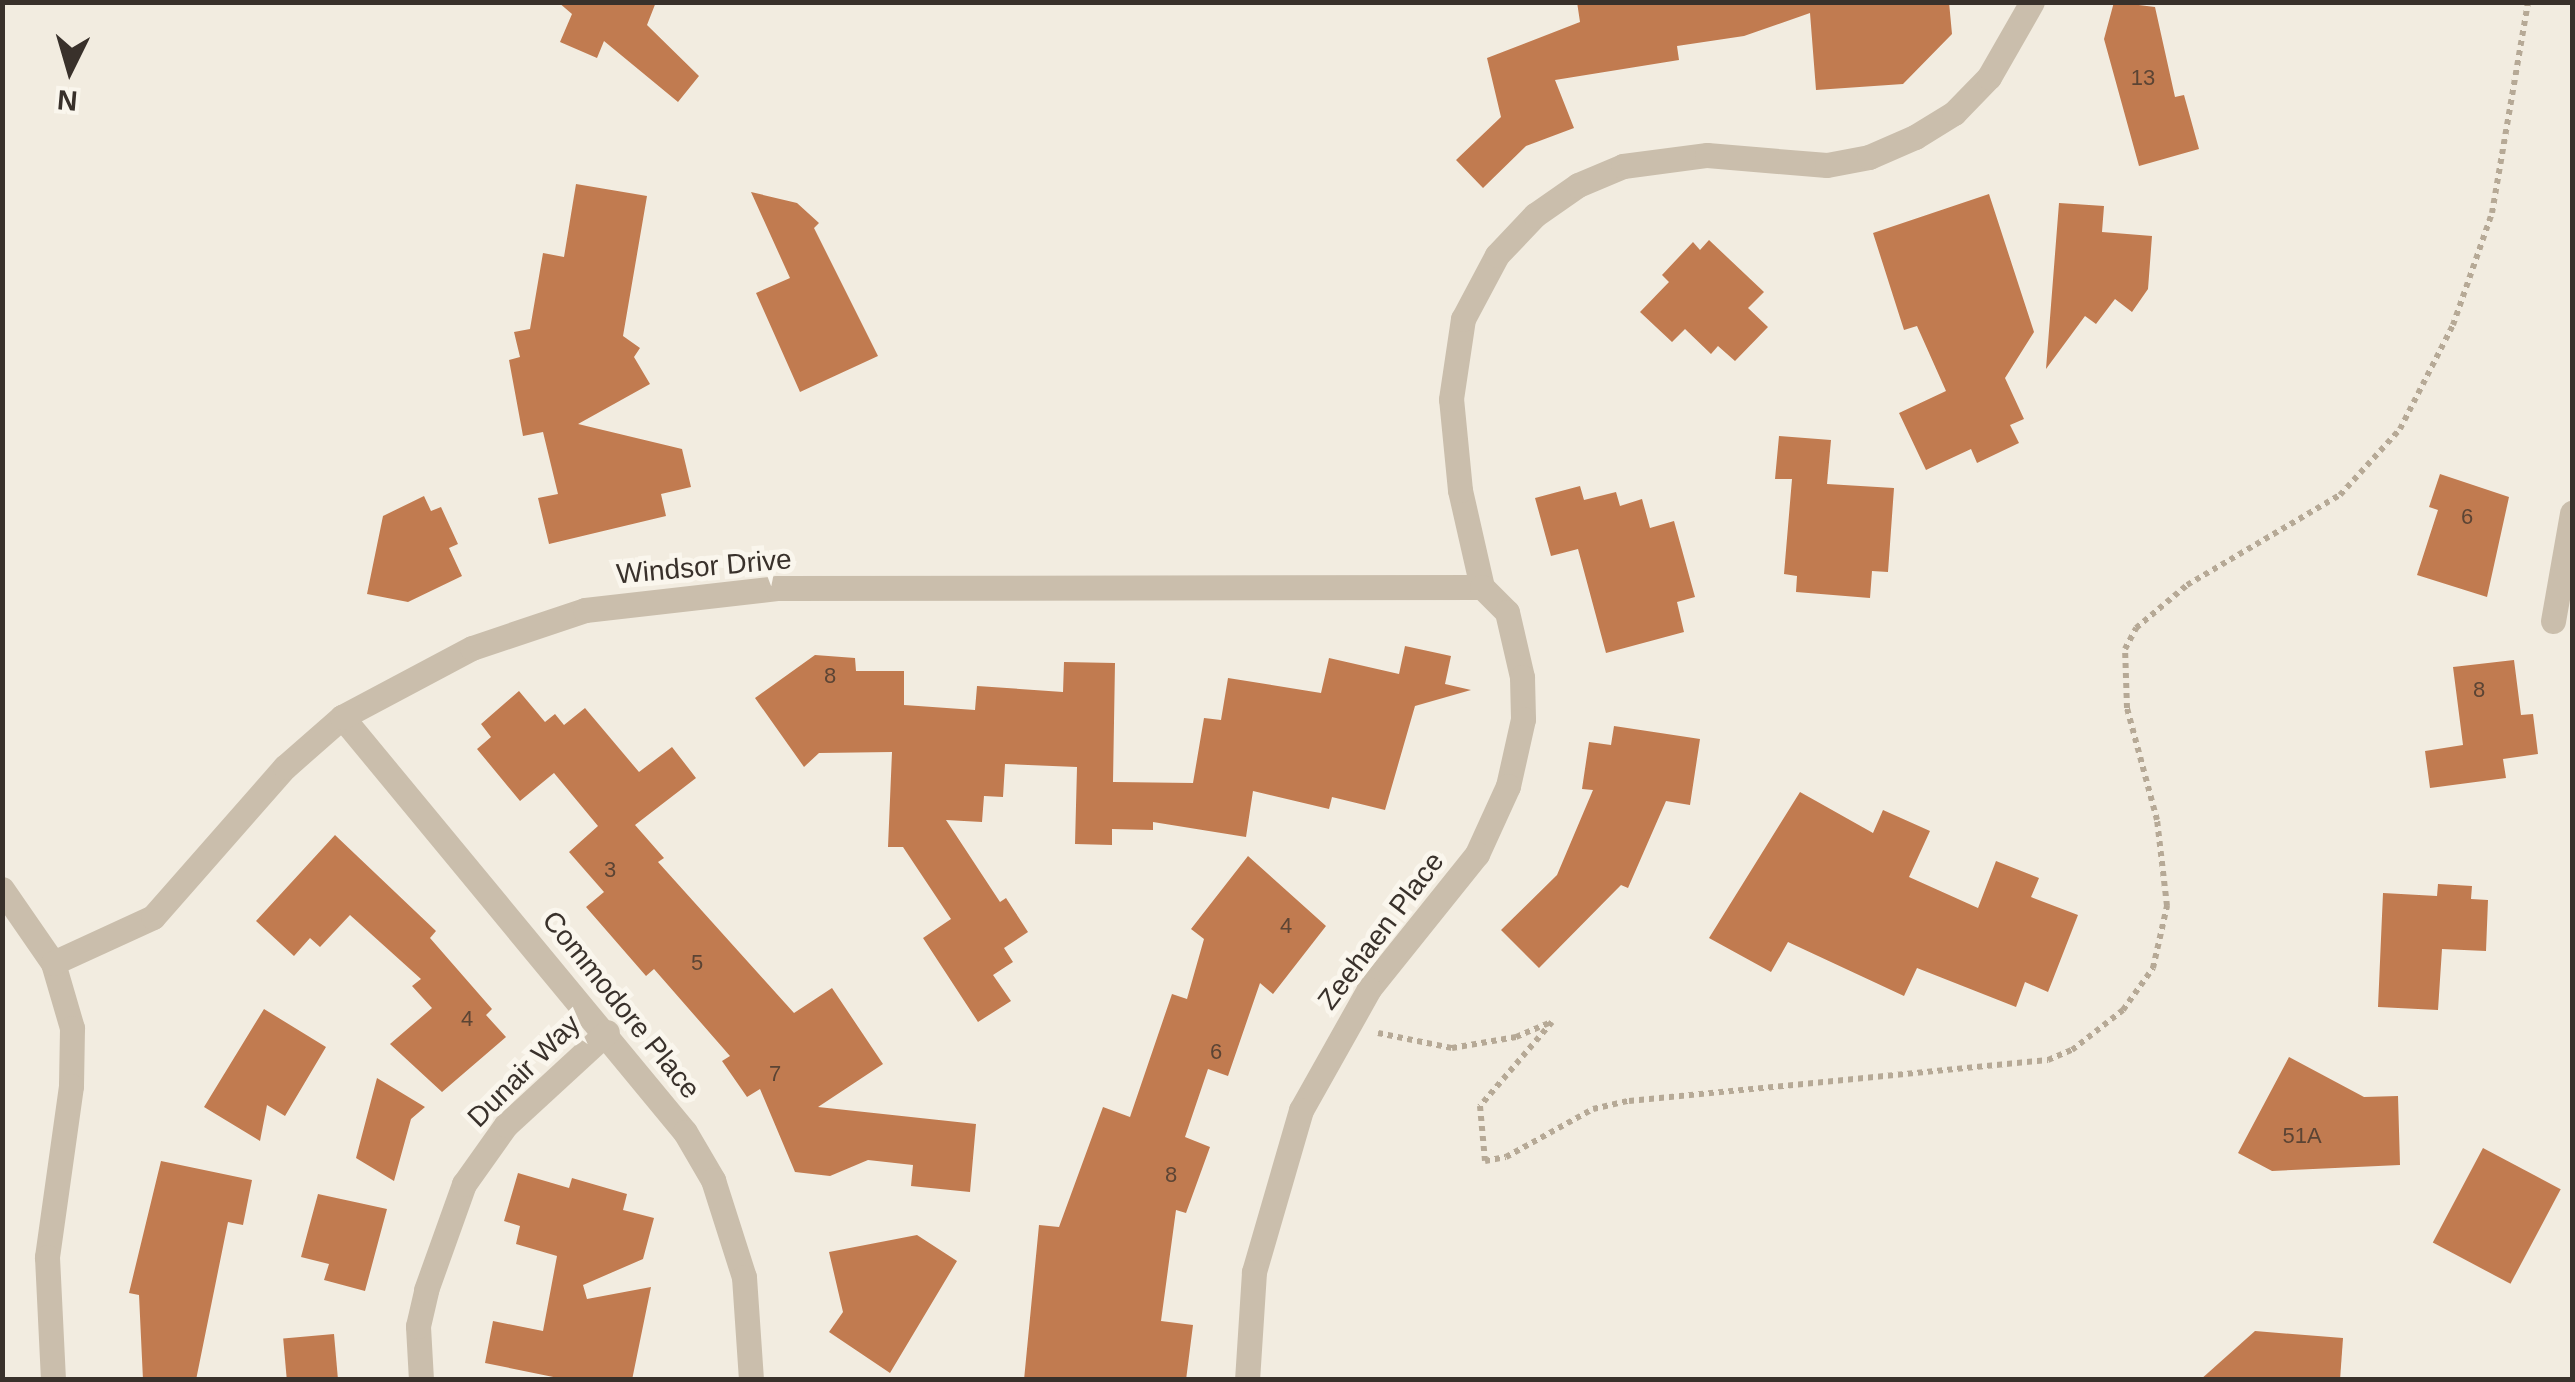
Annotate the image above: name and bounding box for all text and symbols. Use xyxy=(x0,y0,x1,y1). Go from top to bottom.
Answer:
north arrow xyxy=(20,20,120,120)
house number: 13 xyxy=(2131,65,2155,91)
text: N xyxy=(56,84,79,117)
house number: 6 xyxy=(2461,504,2473,530)
street label: Windsor Drive xyxy=(615,543,793,591)
house number: 8 xyxy=(824,663,836,689)
house number: 8 xyxy=(2473,677,2485,703)
street label: Zeehaen Place xyxy=(1311,846,1451,1016)
house number: 3 xyxy=(604,857,616,883)
street label: Commodore Place xyxy=(535,904,707,1106)
house number: 4 xyxy=(1280,913,1292,939)
house number: 5 xyxy=(691,950,703,976)
house number: 4 xyxy=(461,1006,473,1032)
street label: Dunair Way xyxy=(461,1008,587,1134)
house number: 6 xyxy=(1210,1039,1222,1065)
house number: 7 xyxy=(769,1061,781,1087)
house number: 51A xyxy=(2282,1123,2322,1149)
house number: 8 xyxy=(1165,1162,1177,1188)

